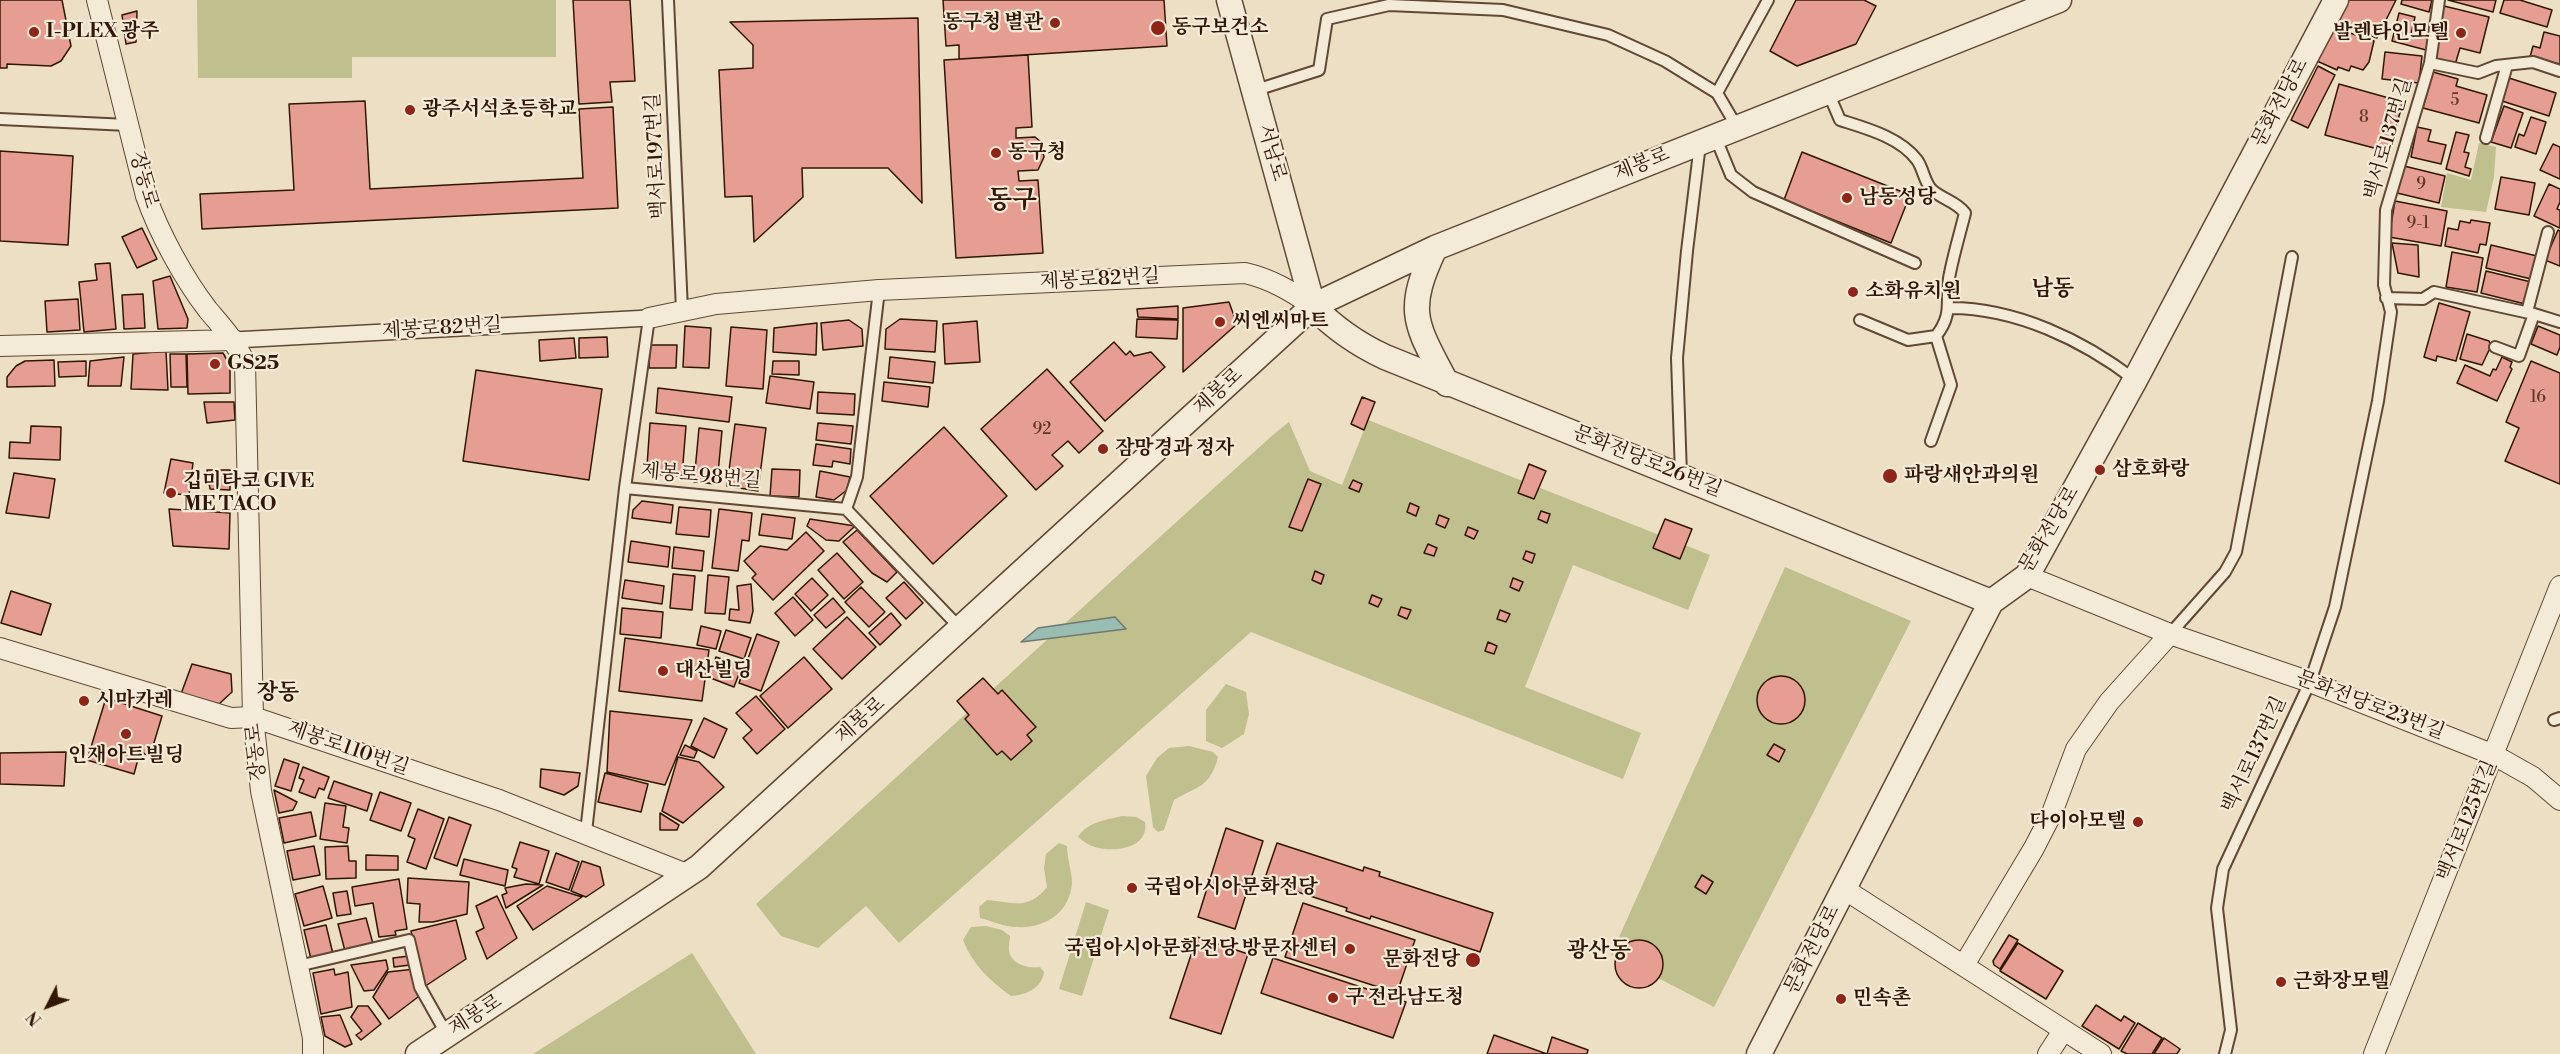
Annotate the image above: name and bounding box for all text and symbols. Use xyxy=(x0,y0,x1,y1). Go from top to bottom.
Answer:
place label: 동구청 별관 xyxy=(943,11,1043,35)
marker: 동구청 별관 xyxy=(1048,16,1062,30)
place label: 동구보건소 xyxy=(1172,16,1269,40)
marker: 동구보건소 xyxy=(1149,19,1167,37)
place label: I-PLEX 광주 xyxy=(46,20,159,44)
place label: 발렌타인모텔 xyxy=(2333,21,2449,45)
marker: I-PLEX 광주 xyxy=(27,25,41,39)
marker: 발렌타인모텔 xyxy=(2454,26,2468,40)
street label: 문화전당로 xyxy=(2248,55,2314,151)
street label: 백서로137번길 xyxy=(2360,75,2418,203)
house number: 5 xyxy=(2451,91,2459,111)
street label: 백서로197번길 xyxy=(642,92,672,220)
place label: 광주서석초등학교 xyxy=(422,98,577,122)
marker: 광주서석초등학교 xyxy=(403,103,417,117)
house number: 8 xyxy=(2359,108,2369,128)
street label: 서남로 xyxy=(1251,122,1291,184)
place label: 동구청 xyxy=(1008,141,1066,165)
street label: 제봉로 xyxy=(1611,143,1673,187)
marker: 동구청 xyxy=(989,146,1003,160)
street label: 장동로 xyxy=(123,149,163,211)
house number: 9 xyxy=(2416,175,2426,195)
district label: 동구 xyxy=(987,186,1037,218)
place label: 남동성당 xyxy=(1859,186,1936,210)
marker: 남동성당 xyxy=(1840,191,1854,205)
house number: 9-1 xyxy=(2407,214,2429,234)
street label: 제봉로82번길 xyxy=(1039,265,1161,295)
district label: 남동 xyxy=(2032,277,2074,303)
place label: 소화유치원 xyxy=(1865,280,1962,304)
marker: 소화유치원 xyxy=(1846,285,1860,299)
place label: 씨엔씨마트 xyxy=(1232,310,1329,334)
street label: 제봉로82번길 xyxy=(381,314,503,344)
marker: 씨엔씨마트 xyxy=(1213,315,1227,329)
place label: GS25 xyxy=(227,352,279,376)
marker: GS25 xyxy=(208,357,222,371)
street label: 제봉로 xyxy=(1190,363,1248,421)
house number: 16 xyxy=(2530,388,2546,408)
house number: 92 xyxy=(1033,420,1051,440)
street label: 문화전당로26번길 xyxy=(1569,421,1725,503)
place label: 잠망경과 정자 xyxy=(1115,437,1234,461)
marker: 잠망경과 정자 xyxy=(1096,442,1110,456)
place label: 삼호화랑 xyxy=(2112,458,2189,482)
street label: 제봉로98번길 xyxy=(640,460,762,494)
marker: 삼호화랑 xyxy=(2093,463,2107,477)
place label: 파랑새안과의원 xyxy=(1904,464,2039,488)
marker: 파랑새안과의원 xyxy=(1881,467,1899,485)
place label: 깁미타코 GIVE ME TACO xyxy=(183,470,314,517)
street label: 문화전당로 xyxy=(2015,482,2085,578)
marker: 깁미타코 GIVE ME TACO xyxy=(164,486,178,500)
place label: 대산빌딩 xyxy=(675,659,752,683)
marker: 대산빌딩 xyxy=(656,664,670,678)
street label: 문화전당로23번길 xyxy=(2292,667,2448,745)
district label: 장동 xyxy=(257,681,299,707)
place label: 시마카레 xyxy=(96,689,173,713)
street label: 제봉로 xyxy=(831,693,891,749)
street label: 백서로137번길 xyxy=(2218,693,2292,817)
marker: 시마카레 xyxy=(77,694,91,708)
street label: 제봉로110번길 xyxy=(284,717,412,781)
street label: 장동로 xyxy=(242,722,272,782)
marker: 인재아트빌딩 xyxy=(119,727,133,741)
place label: 인재아트빌딩 xyxy=(68,744,184,768)
street label: 백서로125번길 xyxy=(2433,757,2503,885)
place label: 다이아모텔 xyxy=(2029,810,2126,834)
marker: 다이아모텔 xyxy=(2131,815,2145,829)
place label: 국립아시아문화전당 xyxy=(1144,876,1318,900)
marker: 국립아시아문화전당 xyxy=(1125,881,1139,895)
street label: 문화전당로 xyxy=(1780,902,1846,998)
place label: 국립아시아문화전당 방문자센터 xyxy=(1064,937,1338,961)
district label: 광산동 xyxy=(1567,939,1631,965)
marker: 국립아시아문화전당 방문자센터 xyxy=(1343,942,1357,956)
place label: 문화전당 xyxy=(1383,948,1460,972)
marker: 문화전당 xyxy=(1464,951,1482,969)
place label: 근화장모텔 xyxy=(2293,970,2390,994)
marker: 근화장모텔 xyxy=(2274,975,2288,989)
north arrow xyxy=(18,976,78,1036)
place label: 구 전라남도청 xyxy=(1345,986,1464,1010)
place label: 민속촌 xyxy=(1853,987,1911,1011)
street label: 제봉로 xyxy=(445,990,507,1042)
marker: 구 전라남도청 xyxy=(1326,991,1340,1005)
marker: 민속촌 xyxy=(1834,992,1848,1006)
text: N xyxy=(23,1007,46,1029)

